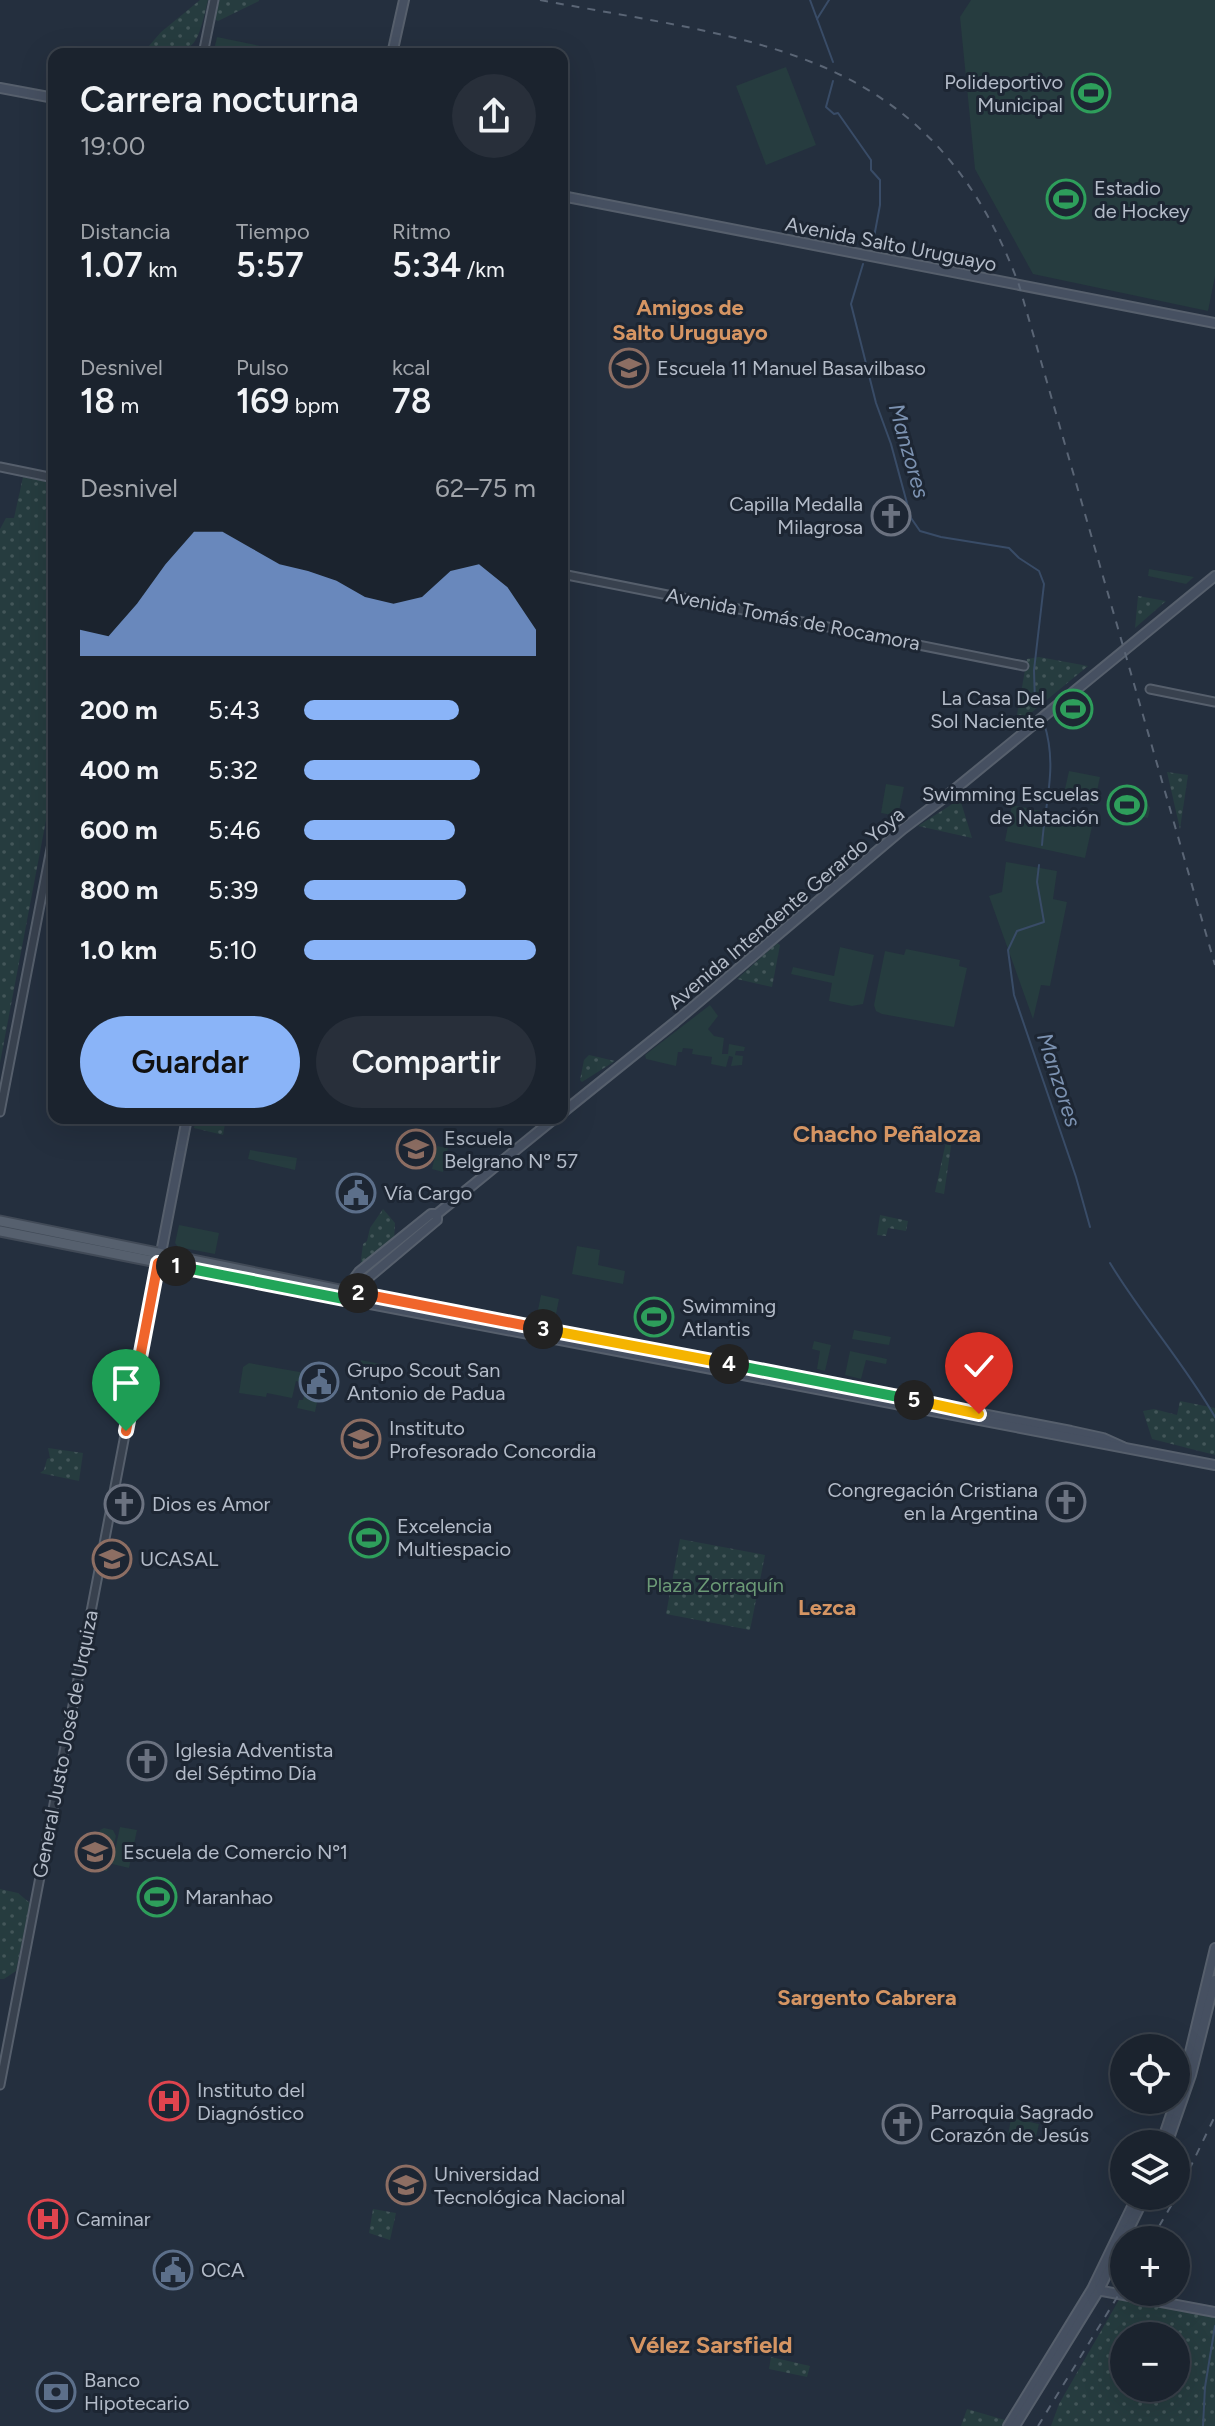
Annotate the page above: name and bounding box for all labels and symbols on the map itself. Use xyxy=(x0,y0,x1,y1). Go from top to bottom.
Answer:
place label: Polideportivo Municipal xyxy=(944,70,1063,117)
sports icon: Polideportivo Municipal xyxy=(1070,72,1112,114)
place label: Estadio de Hockey xyxy=(1094,176,1190,223)
sports icon: Estadio de Hockey xyxy=(1045,178,1087,220)
street label: Avenida Salto Uruguayo xyxy=(783,212,999,276)
district label: Amigos de Salto Uruguayo xyxy=(612,294,768,346)
school or university icon: Escuela 11 Manuel Basavilbaso xyxy=(608,347,650,389)
place label: Escuela 11 Manuel Basavilbaso xyxy=(657,356,926,380)
water label: Manzores xyxy=(883,401,935,501)
place label: Capilla Medalla Milagrosa xyxy=(729,492,863,539)
church icon: Capilla Medalla Milagrosa xyxy=(870,495,912,537)
street label: Avenida Tomás de Rocamora xyxy=(664,583,922,655)
place label: La Casa Del Sol Naciente xyxy=(930,686,1045,733)
sports icon: La Casa Del Sol Naciente xyxy=(1052,688,1094,730)
place label: Swimming Escuelas de Natación xyxy=(922,782,1099,829)
sports icon: Swimming Escuelas de Natación xyxy=(1106,784,1148,826)
street label: Avenida Intendente Gerardo Yoya xyxy=(663,802,909,1014)
water label: Manzores xyxy=(1031,1030,1087,1130)
district label: Chacho Peñaloza xyxy=(793,1119,981,1148)
place label: Escuela Belgrano Nº 57 xyxy=(444,1126,578,1173)
school or university icon: Escuela Belgrano Nº 57 xyxy=(395,1128,437,1170)
public building icon: Vía Cargo xyxy=(335,1172,377,1214)
place label: Vía Cargo xyxy=(384,1181,472,1205)
pin: 1 xyxy=(156,1246,196,1286)
pin: 2 xyxy=(338,1273,378,1313)
place label: Swimming Atlantis xyxy=(682,1294,776,1341)
sports icon: Swimming Atlantis xyxy=(633,1296,675,1338)
pin: 3 xyxy=(523,1309,563,1349)
pin xyxy=(945,1332,1013,1414)
pin: 4 xyxy=(709,1344,749,1384)
pin xyxy=(92,1349,160,1431)
place label: Grupo Scout San Antonio de Padua xyxy=(347,1358,505,1405)
public building icon: Grupo Scout San Antonio de Padua xyxy=(298,1361,340,1403)
pin: 5 xyxy=(894,1380,934,1420)
place label: Instituto Profesorado Concordia xyxy=(389,1416,596,1463)
school or university icon: Instituto Profesorado Concordia xyxy=(340,1418,382,1460)
place label: Congregación Cristiana en la Argentina xyxy=(827,1478,1038,1525)
church icon: Congregación Cristiana en la Argentina xyxy=(1045,1481,1087,1523)
church icon: Dios es Amor xyxy=(103,1483,145,1525)
place label: Dios es Amor xyxy=(152,1492,271,1516)
place label: Excelencia Multiespacio xyxy=(397,1514,511,1561)
sports icon: Excelencia Multiespacio xyxy=(348,1517,390,1559)
school or university icon: UCASAL xyxy=(91,1538,133,1580)
place label: UCASAL xyxy=(140,1547,219,1571)
park label: Plaza Zorraquín xyxy=(646,1573,784,1597)
district label: Lezca xyxy=(798,1594,856,1621)
street label: General Justo José de Urquiza xyxy=(27,1608,103,1880)
place label: Iglesia Adventista del Séptimo Día xyxy=(175,1738,333,1785)
church icon: Iglesia Adventista del Séptimo Día xyxy=(126,1740,168,1782)
school or university icon: Escuela de Comercio Nº1 xyxy=(74,1831,116,1873)
place label: Escuela de Comercio Nº1 xyxy=(123,1840,348,1864)
sports icon: Maranhao xyxy=(136,1876,178,1918)
place label: Maranhao xyxy=(185,1885,273,1909)
district label: Sargento Cabrera xyxy=(777,1984,957,2011)
place label: Instituto del Diagnóstico xyxy=(197,2078,305,2125)
hospital icon: Instituto del Diagnóstico xyxy=(148,2080,190,2122)
place label: Parroquia Sagrado Corazón de Jesús xyxy=(930,2100,1094,2147)
church icon: Parroquia Sagrado Corazón de Jesús xyxy=(881,2103,923,2145)
place label: Universidad Tecnológica Nacional xyxy=(434,2162,625,2209)
school or university icon: Universidad Tecnológica Nacional xyxy=(385,2164,427,2206)
hospital icon: Caminar xyxy=(27,2198,69,2240)
place label: Caminar xyxy=(76,2207,151,2231)
public building icon: OCA xyxy=(152,2249,194,2291)
place label: OCA xyxy=(201,2258,245,2282)
district label: Vélez Sarsfield xyxy=(630,2330,792,2359)
place label: Banco Hipotecario xyxy=(84,2368,190,2415)
bank icon: Banco Hipotecario xyxy=(35,2371,77,2413)

